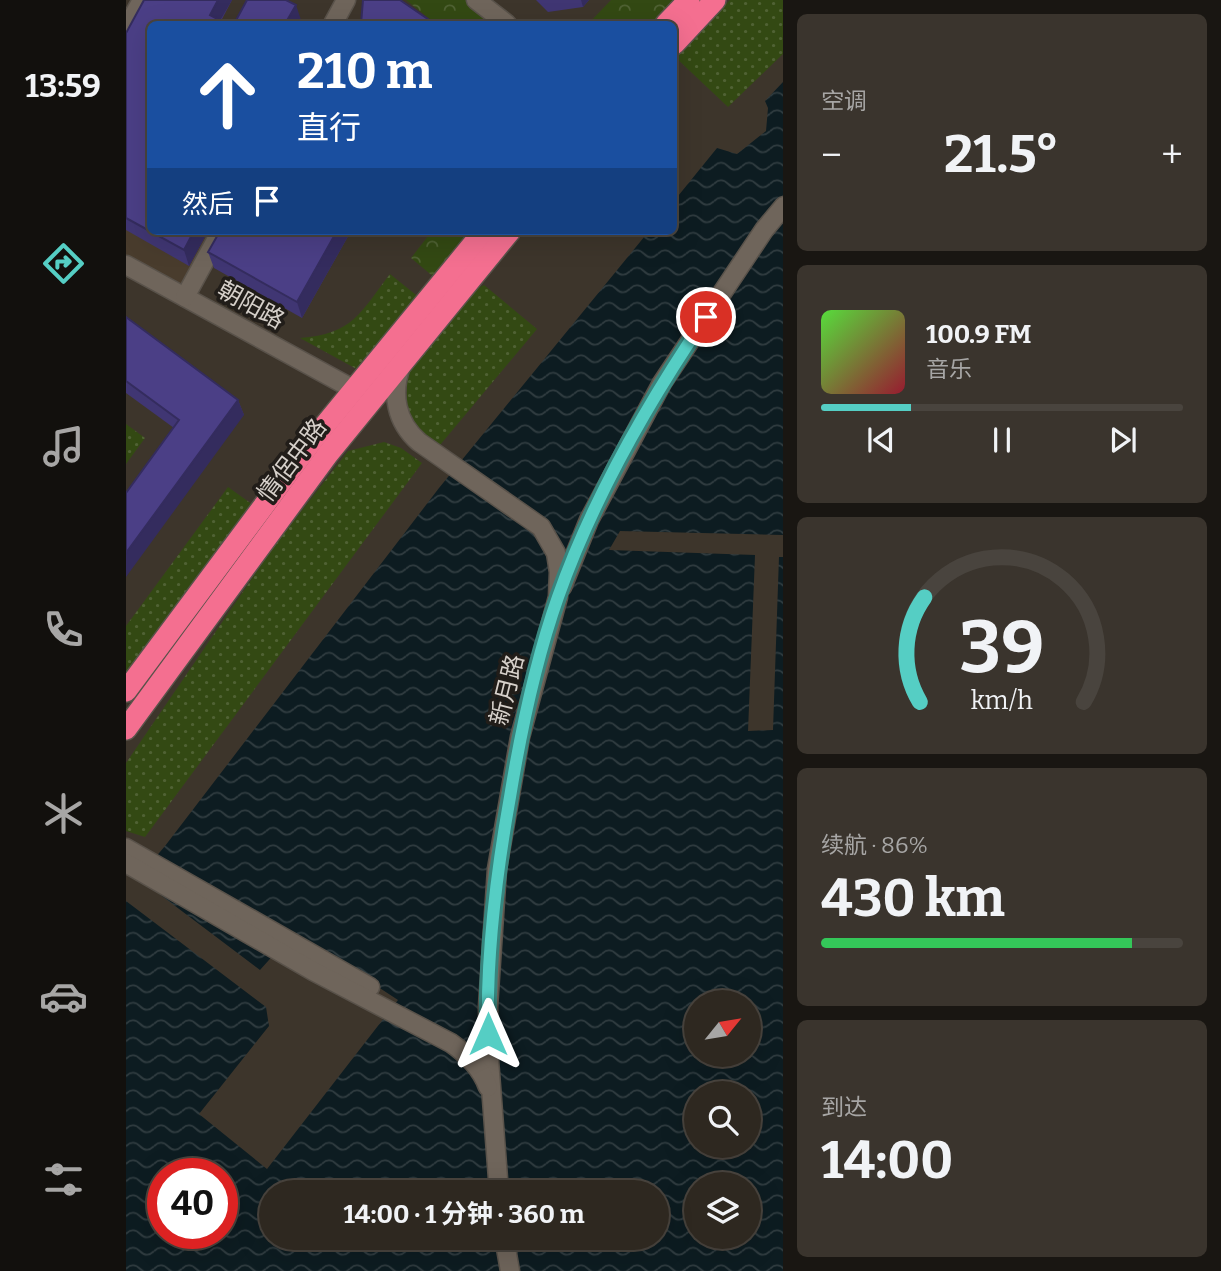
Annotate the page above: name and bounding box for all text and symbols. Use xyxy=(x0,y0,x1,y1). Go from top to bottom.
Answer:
text: 210 m xyxy=(297,42,432,101)
icon: ahead xyxy=(182,49,273,140)
text: 13:59 xyxy=(25,67,101,105)
text: 空调 xyxy=(821,87,867,115)
text: 直行 xyxy=(297,109,361,147)
text: 21.5° xyxy=(944,123,1059,186)
text: − xyxy=(821,132,842,178)
text: + xyxy=(1161,132,1183,178)
icon: arrive xyxy=(248,182,286,220)
text: 然后 xyxy=(182,189,234,220)
icon: directions xyxy=(39,239,88,288)
street label: 朝阳路 xyxy=(213,275,289,335)
pin xyxy=(676,287,736,347)
icon: arrive xyxy=(687,298,725,336)
text: 100.9 FM xyxy=(926,319,1031,350)
text: 音乐 xyxy=(926,355,972,383)
street label: 情侶中路 xyxy=(252,413,332,507)
icon: previous xyxy=(862,421,900,459)
icon: pause xyxy=(983,421,1021,459)
icon: next xyxy=(1104,421,1142,459)
icon: music xyxy=(39,422,88,471)
text: 39 xyxy=(960,604,1044,691)
icon: phone xyxy=(39,605,88,654)
street label: 新月路 xyxy=(485,652,529,728)
text: km/h xyxy=(971,685,1033,715)
icon: climate xyxy=(39,789,88,838)
text: 续航 · 86% xyxy=(821,831,928,859)
text: 430 km xyxy=(821,867,1005,930)
icon: car xyxy=(39,972,88,1021)
north arrow xyxy=(684,990,761,1068)
map controls xyxy=(684,990,761,1249)
position arrow xyxy=(451,997,525,1071)
button: search xyxy=(684,1081,761,1158)
text: 到达 xyxy=(821,1093,867,1121)
text: 14:00 xyxy=(821,1129,953,1192)
icon: filters xyxy=(39,1155,88,1204)
speed limit sign: 40 xyxy=(147,1158,238,1249)
button: layers xyxy=(684,1172,761,1249)
text: 14:00 · 1 分钟 · 360 m xyxy=(343,1199,585,1230)

